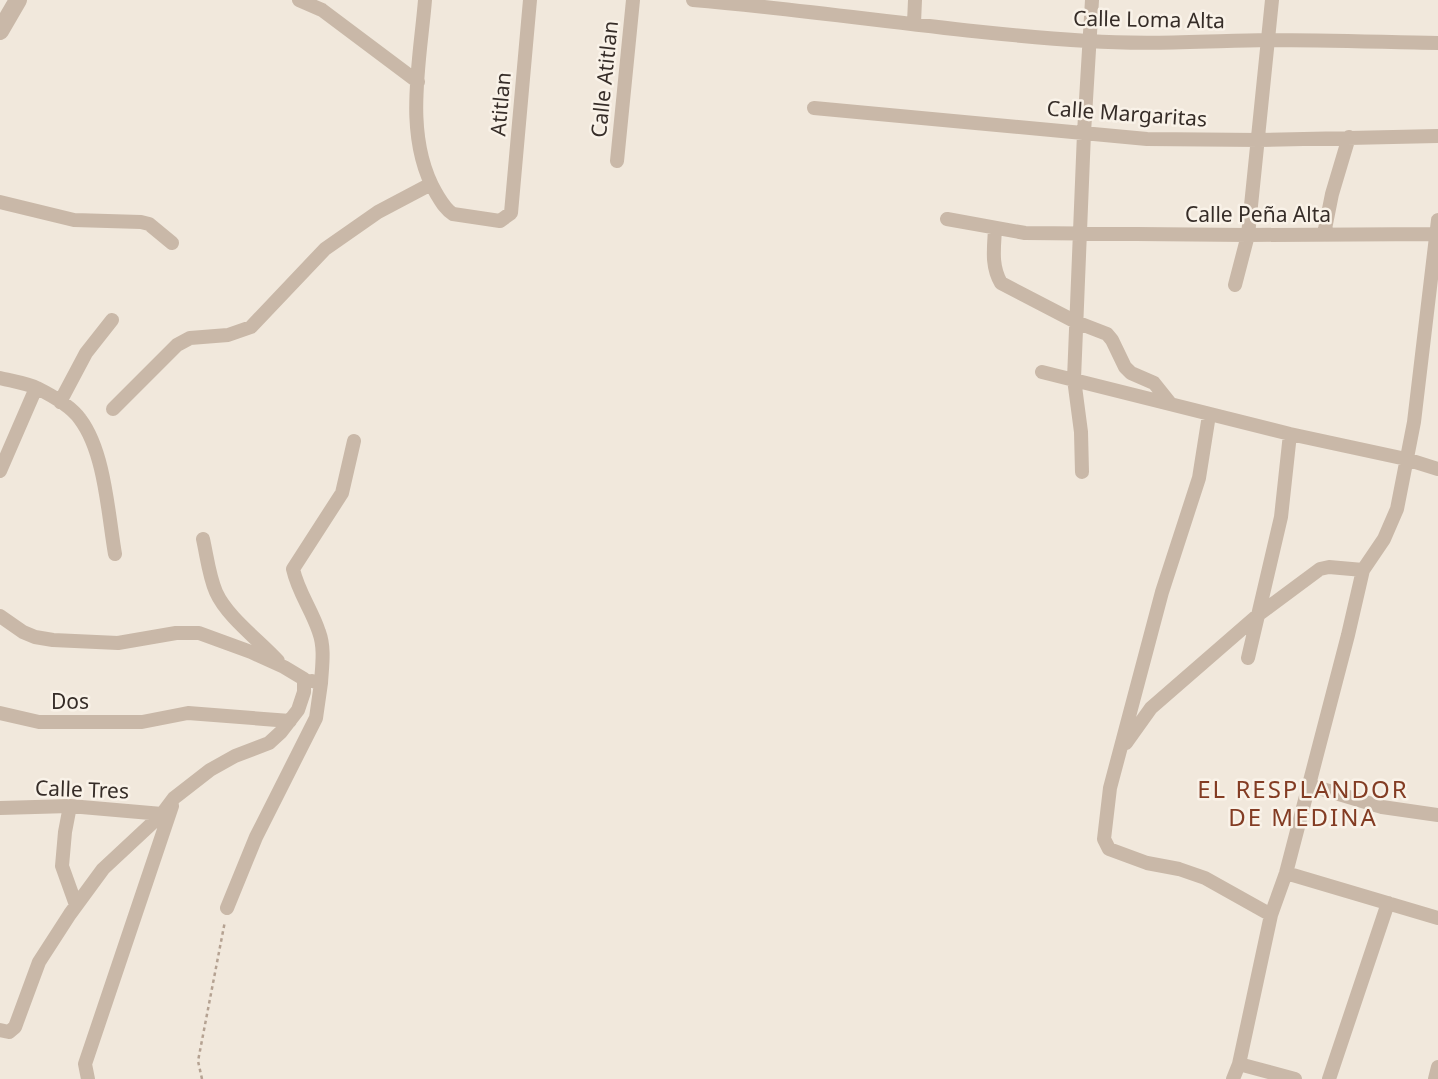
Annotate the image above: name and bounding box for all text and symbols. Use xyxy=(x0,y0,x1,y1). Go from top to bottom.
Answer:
street label: Calle Loma Alta xyxy=(1073,4,1225,34)
street label: Calle Atitlan xyxy=(584,19,624,139)
street label: Atitlan xyxy=(483,71,517,137)
street label: Calle Margaritas xyxy=(1046,93,1208,133)
street label: Calle Peña Alta xyxy=(1185,200,1331,228)
street label: Dos xyxy=(51,687,89,715)
district label: EL RESPLANDOR DE MEDINA xyxy=(1197,772,1409,833)
street label: Calle Tres xyxy=(35,773,129,805)

